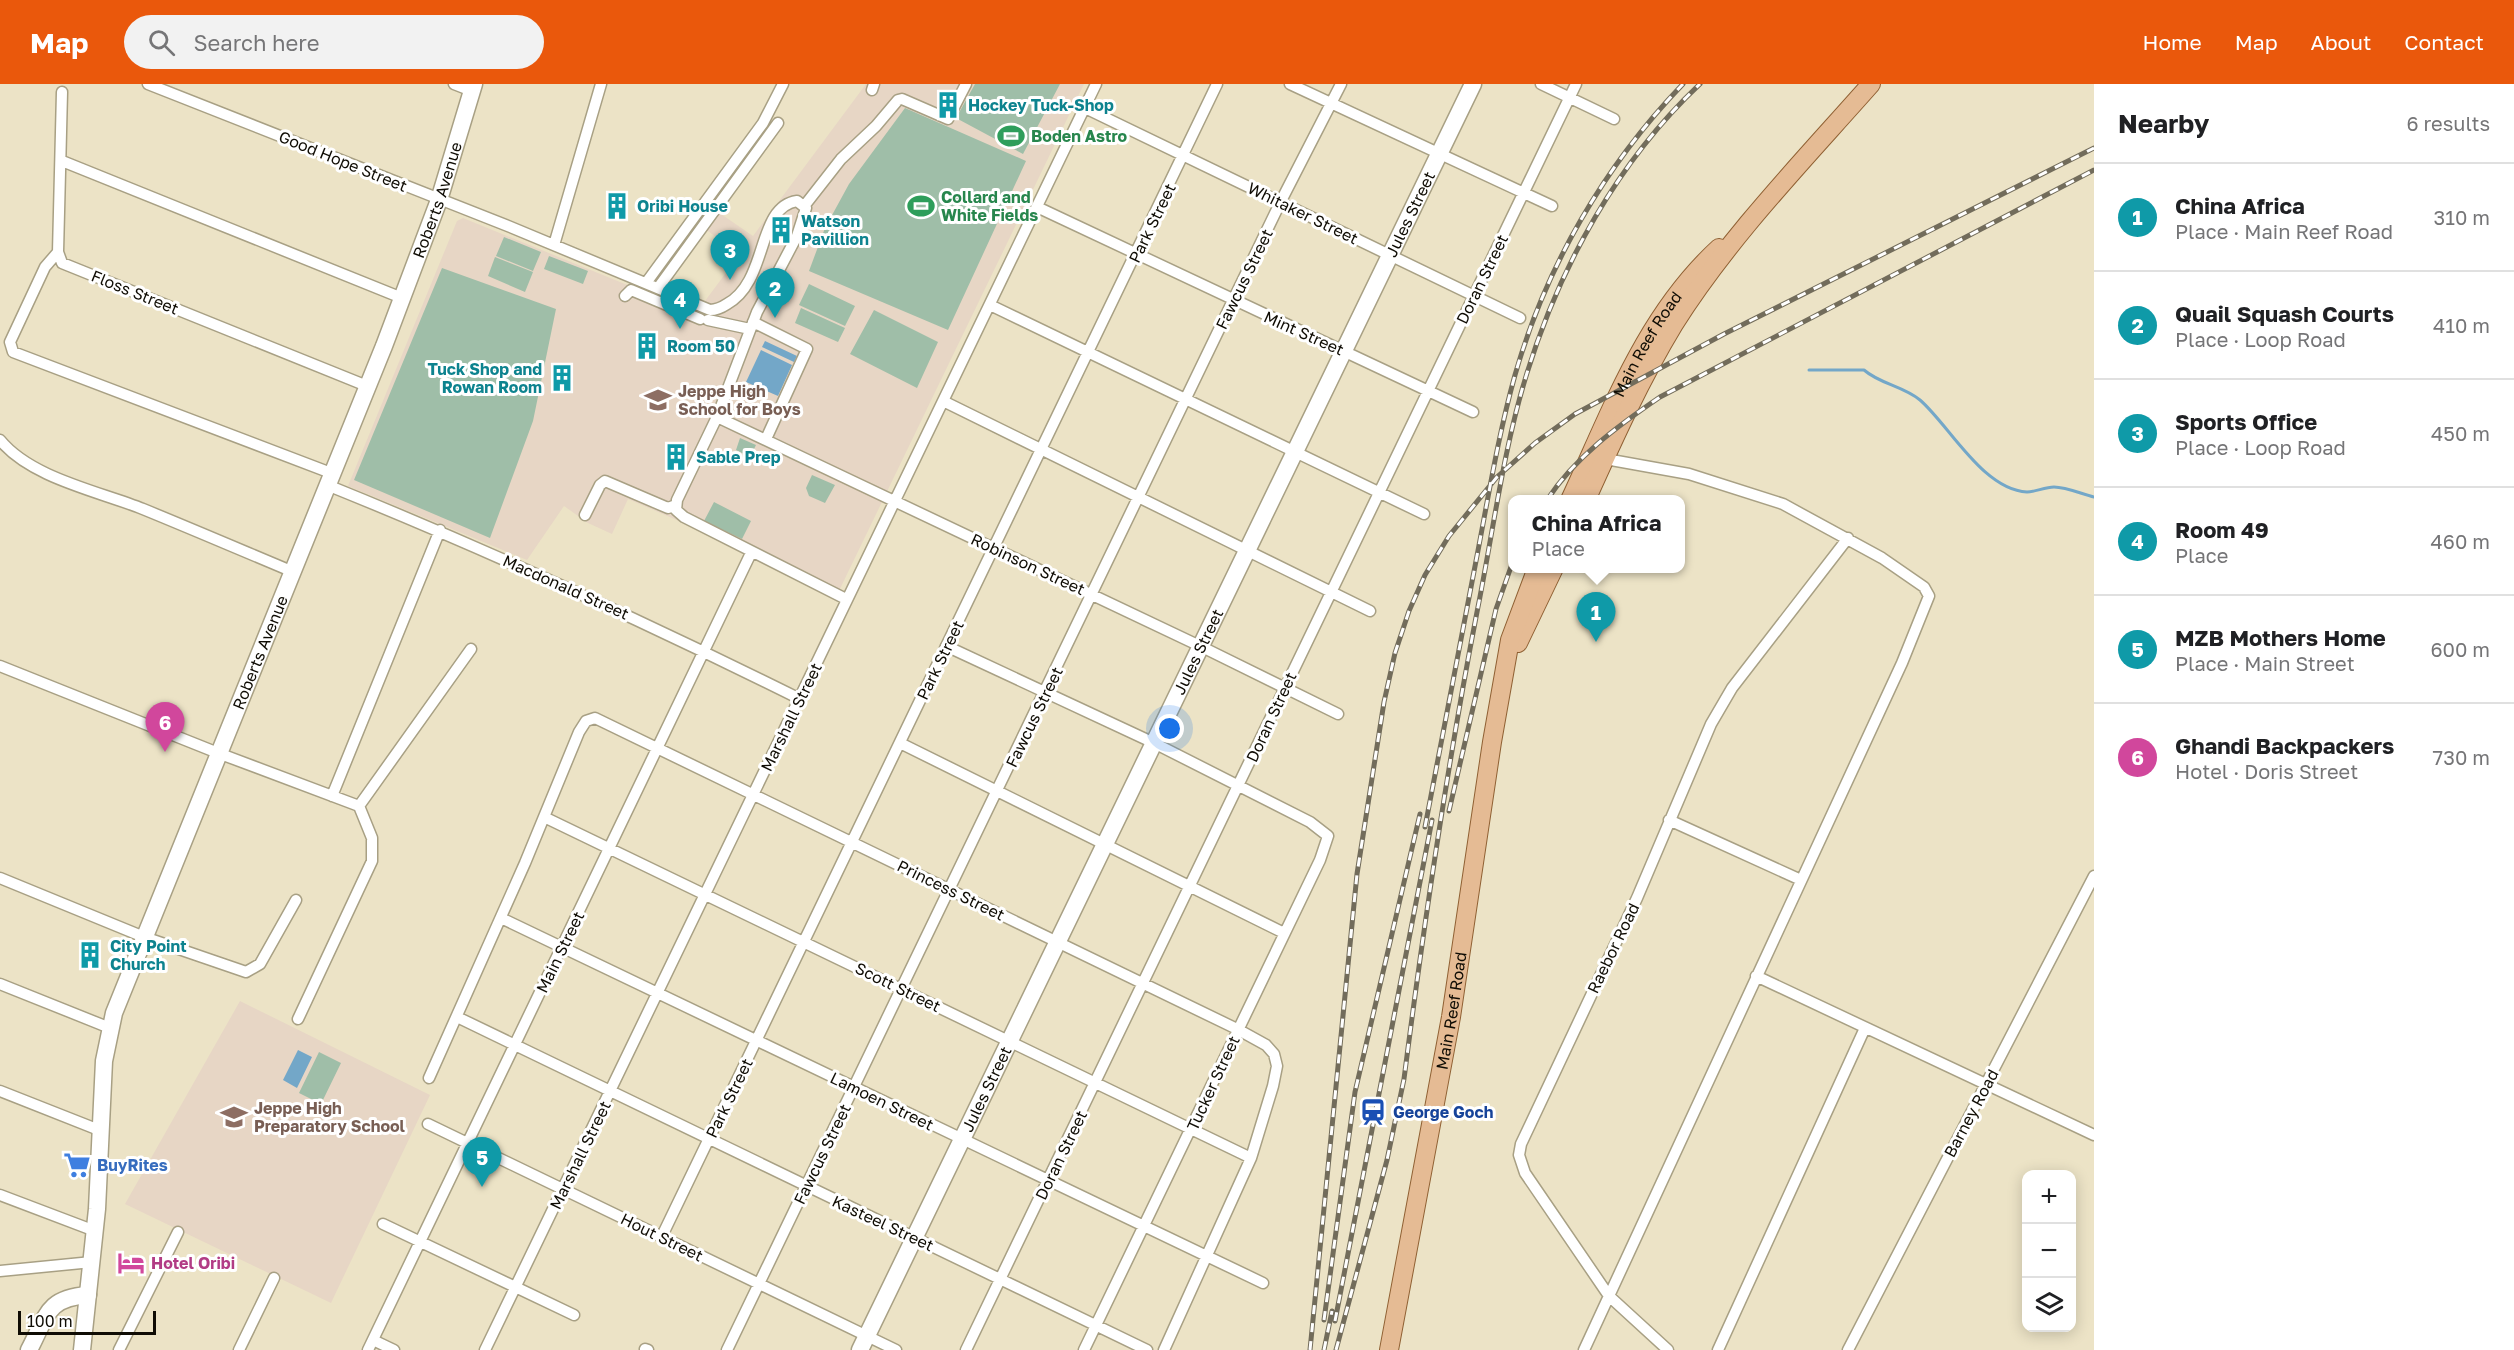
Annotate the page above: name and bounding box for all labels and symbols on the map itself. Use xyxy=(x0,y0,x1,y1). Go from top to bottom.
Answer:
building icon: Hockey Tuck-Shop xyxy=(933,90,963,120)
place label: Hockey Tuck-Shop xyxy=(968,95,1114,115)
sports icon: Boden Astro xyxy=(996,121,1026,151)
street label: Good Hope Street xyxy=(276,126,410,196)
place label: Boden Astro xyxy=(1031,126,1127,146)
street label: Roberts Avenue xyxy=(408,140,466,261)
street label: Jules Street xyxy=(1381,168,1439,260)
street label: Whitaker Street xyxy=(1244,178,1362,248)
street label: Park Street xyxy=(1124,180,1180,266)
place label: Collard and White Fields xyxy=(941,187,1038,225)
building icon: Oribi House xyxy=(602,191,632,221)
sports icon: Collard and White Fields xyxy=(906,191,936,221)
place label: Oribi House xyxy=(637,196,728,216)
place label: Watson Pavillion xyxy=(801,211,869,249)
building icon: Watson Pavillion xyxy=(766,215,796,245)
street label: Fawcus Street xyxy=(1211,226,1277,332)
pin: 3 xyxy=(710,230,750,280)
street label: Doran Street xyxy=(1452,231,1512,327)
street label: Floss Street xyxy=(88,265,182,319)
pin: 2 xyxy=(756,268,794,318)
pin: 4 xyxy=(660,280,700,329)
street label: Main Reef Road xyxy=(1608,287,1686,400)
street label: Mint Street xyxy=(1261,306,1347,360)
building icon: Room 50 xyxy=(632,331,662,361)
place label: Room 50 xyxy=(667,336,735,356)
place label: Tuck Shop and Rowan Room xyxy=(428,359,542,397)
building icon: Tuck Shop and Rowan Room xyxy=(547,363,577,393)
place label: Jeppe High School for Boys xyxy=(678,381,801,419)
school or university icon: Jeppe High School for Boys xyxy=(643,385,673,415)
building icon: Sable Prep xyxy=(661,442,691,472)
place label: Sable Prep xyxy=(696,447,781,467)
street label: Robinson Street xyxy=(968,529,1088,599)
street label: Macdonald Street xyxy=(500,550,632,624)
street label: Roberts Avenue xyxy=(228,592,292,712)
pin: 1 xyxy=(1576,592,1616,642)
street label: Jules Street xyxy=(1169,605,1227,698)
street label: Park Street xyxy=(912,617,968,703)
street label: Marshall Street xyxy=(756,660,826,774)
street label: Fawcus Street xyxy=(1001,664,1067,770)
street label: Doran Street xyxy=(1241,669,1301,765)
pin: 6 xyxy=(146,702,184,752)
your location xyxy=(1155,714,1184,743)
street label: Princess Street xyxy=(894,855,1008,925)
street label: Raebor Road xyxy=(1583,900,1643,996)
street label: Main Street xyxy=(532,908,588,996)
place label: City Point Church xyxy=(110,936,187,974)
building icon: City Point Church xyxy=(75,940,105,970)
street label: Main Reef Road xyxy=(1431,950,1471,1071)
street label: Scott Street xyxy=(852,958,944,1016)
street label: Tucker Street xyxy=(1182,1032,1244,1134)
street label: Jules Street xyxy=(957,1043,1016,1135)
street label: Park Street xyxy=(701,1055,757,1141)
street label: Barney Road xyxy=(1939,1065,2003,1161)
street label: Lamoen Street xyxy=(827,1067,937,1135)
station icon: George Goch xyxy=(1358,1097,1388,1127)
place label: Jeppe High Preparatory School xyxy=(254,1098,406,1136)
street label: Marshall Street xyxy=(545,1098,615,1212)
street label: Fawcus Street xyxy=(789,1101,855,1207)
school or university icon: Jeppe High Preparatory School xyxy=(219,1102,249,1132)
place label: George Goch xyxy=(1393,1102,1493,1122)
street label: Doran Street xyxy=(1031,1107,1091,1203)
pin: 5 xyxy=(462,1138,502,1187)
supermarket icon: BuyRites xyxy=(62,1150,92,1180)
place label: BuyRites xyxy=(97,1155,168,1175)
street label: Kasteel Street xyxy=(829,1191,937,1255)
street label: Hout Street xyxy=(618,1208,706,1266)
hotel icon: Hotel Oribi xyxy=(116,1248,146,1278)
place label: Hotel Oribi xyxy=(151,1253,235,1273)
scale bar xyxy=(18,1308,156,1336)

